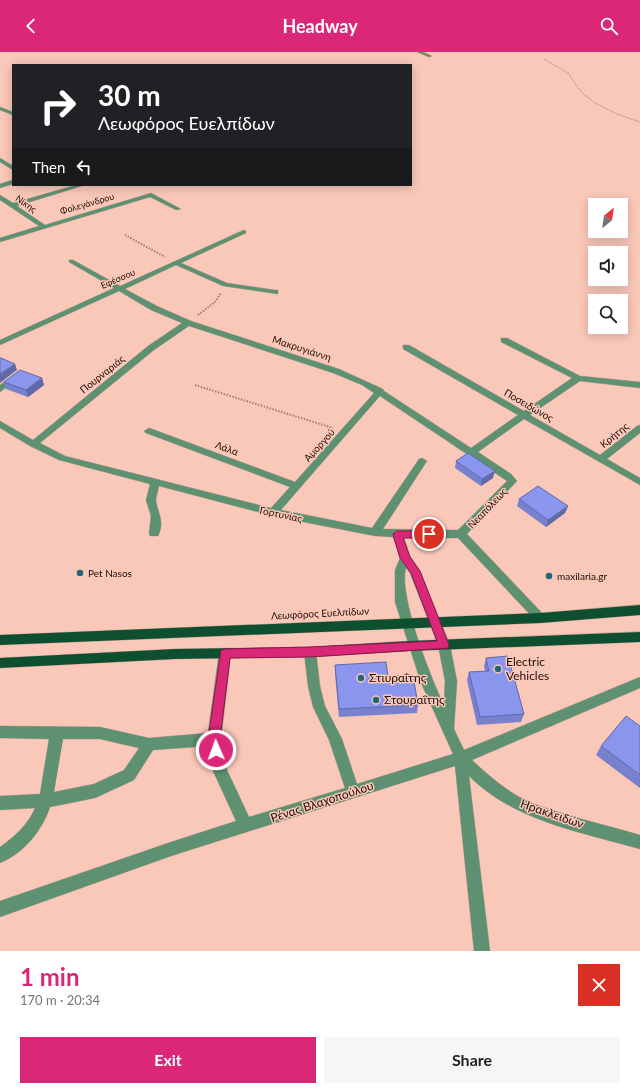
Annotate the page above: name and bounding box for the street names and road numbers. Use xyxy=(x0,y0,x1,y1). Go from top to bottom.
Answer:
street label: Φολεγάνδρου xyxy=(58,191,115,217)
street label: Νίκης xyxy=(14,192,40,215)
street label: Εφέσσου xyxy=(99,266,137,291)
street label: Μακρυγιάννη xyxy=(271,333,333,363)
street label: Πουρναριάς xyxy=(77,352,127,396)
street label: Ποσειδώνος xyxy=(502,386,556,424)
street label: Κρήτης xyxy=(597,420,631,450)
street label: Αμοργού xyxy=(301,426,337,464)
street label: Λάλα xyxy=(214,438,240,458)
street label: Νεαπόλεως xyxy=(465,485,509,531)
street label: Γορτυνίας xyxy=(259,504,304,524)
street label: Λεωφόρος Ευελπίδων xyxy=(271,604,369,622)
street label: Ρένας Βλαχοπούλου xyxy=(269,778,375,825)
street label: Ηρακλειδών xyxy=(519,796,586,831)

